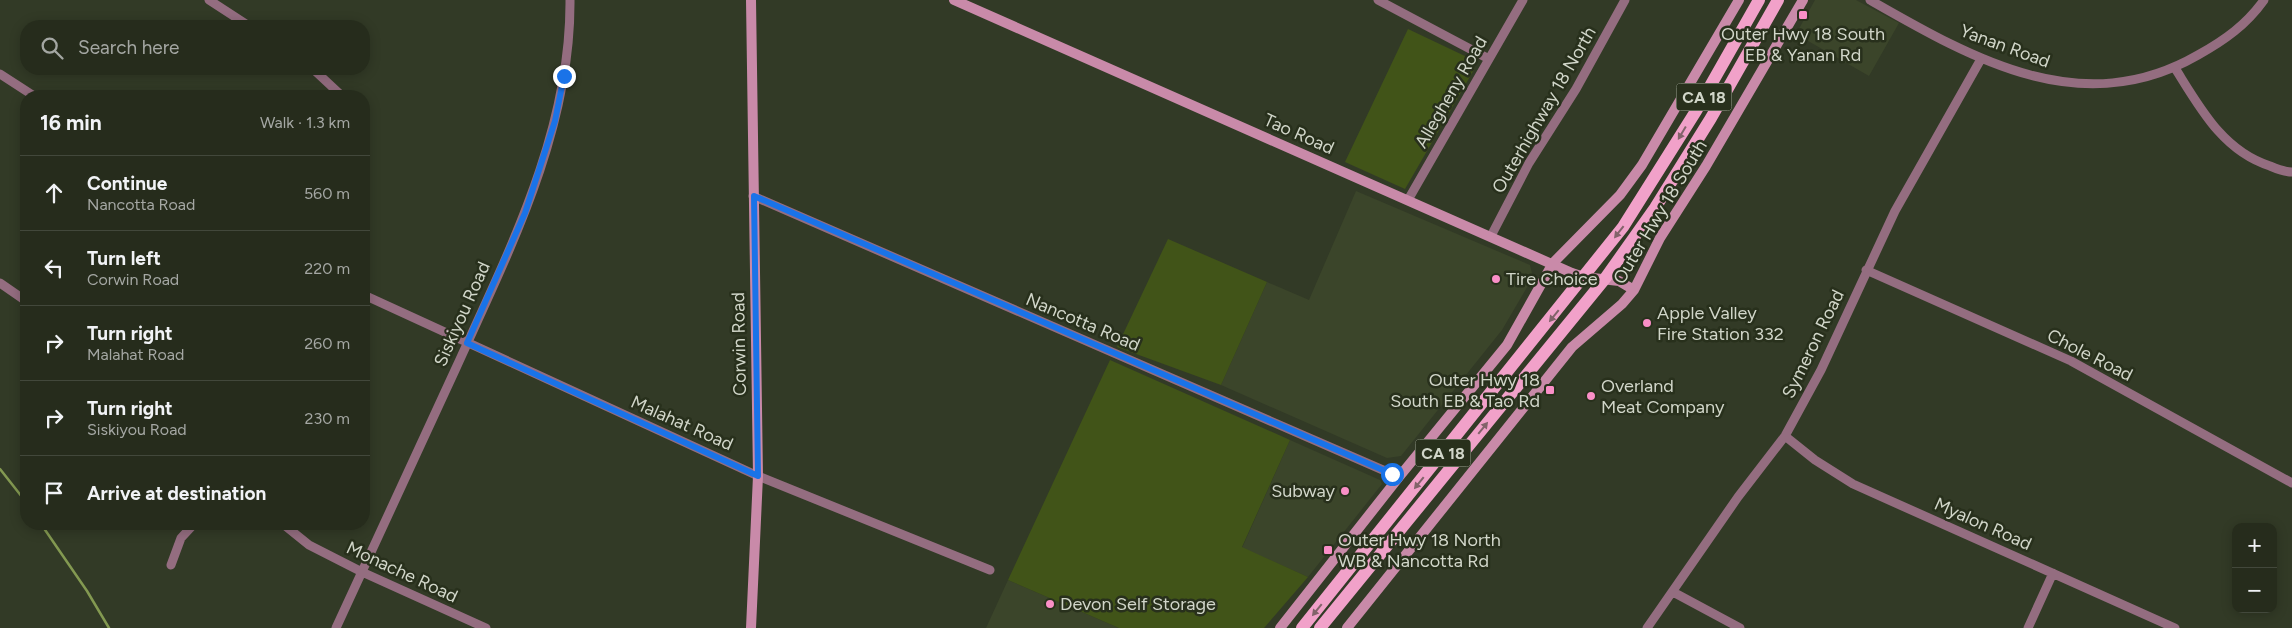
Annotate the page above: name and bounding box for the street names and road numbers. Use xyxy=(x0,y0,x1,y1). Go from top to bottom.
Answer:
street label: Yanan Road xyxy=(1957,20,2053,72)
street label: Outerhighway 18 North xyxy=(1487,23,1601,197)
street label: Allegheny Road xyxy=(1410,32,1492,152)
road number: CA 18 xyxy=(1676,84,1732,110)
street label: Tao Road xyxy=(1261,109,1337,159)
street label: Outer Hwy 18 South xyxy=(1608,136,1712,288)
street label: Siskiyou Road xyxy=(429,258,495,370)
street label: Symeron Road xyxy=(1777,286,1849,402)
street label: Nancotta Road xyxy=(1023,288,1143,356)
street label: Corwin Road xyxy=(727,292,751,396)
street label: Chole Road xyxy=(2044,324,2136,386)
street label: Malahat Road xyxy=(628,391,736,455)
road number: CA 18 xyxy=(1416,439,1470,466)
street label: Myalon Road xyxy=(1931,493,2035,555)
street label: Monache Road xyxy=(343,537,461,607)

